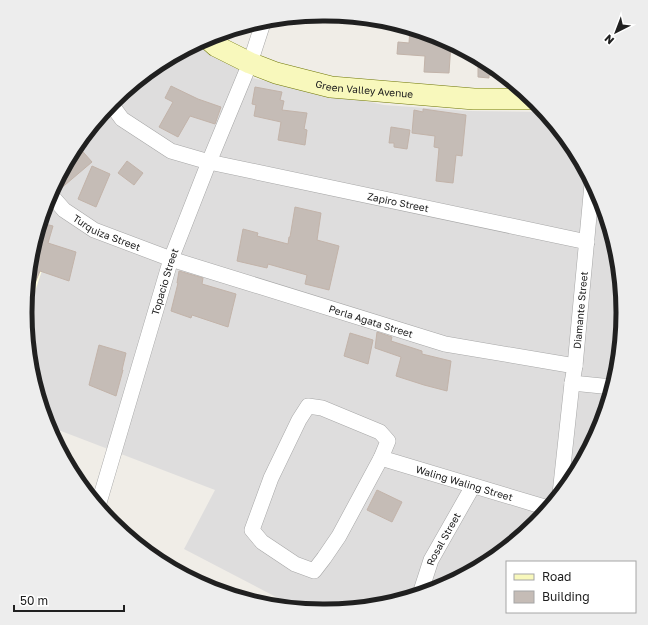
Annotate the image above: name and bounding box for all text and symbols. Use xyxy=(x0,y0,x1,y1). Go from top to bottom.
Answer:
north arrow xyxy=(596,12,636,52)
text: N xyxy=(602,32,616,47)
street label: Green Valley Avenue xyxy=(314,77,414,100)
street label: Zapiro Street xyxy=(366,190,430,214)
street label: Turquiza Street xyxy=(71,212,142,253)
street label: Topacio Street xyxy=(149,246,181,317)
street label: Diamante Street xyxy=(571,271,590,349)
street label: Perla Agata Street xyxy=(327,302,415,340)
street label: Waling Waling Street xyxy=(414,463,514,503)
street label: Rosal Street xyxy=(424,510,463,567)
legend xyxy=(506,561,636,613)
text: Road xyxy=(542,569,571,584)
scale bar xyxy=(14,587,124,613)
text: Building xyxy=(542,589,590,604)
text: 50 m xyxy=(20,593,48,608)

